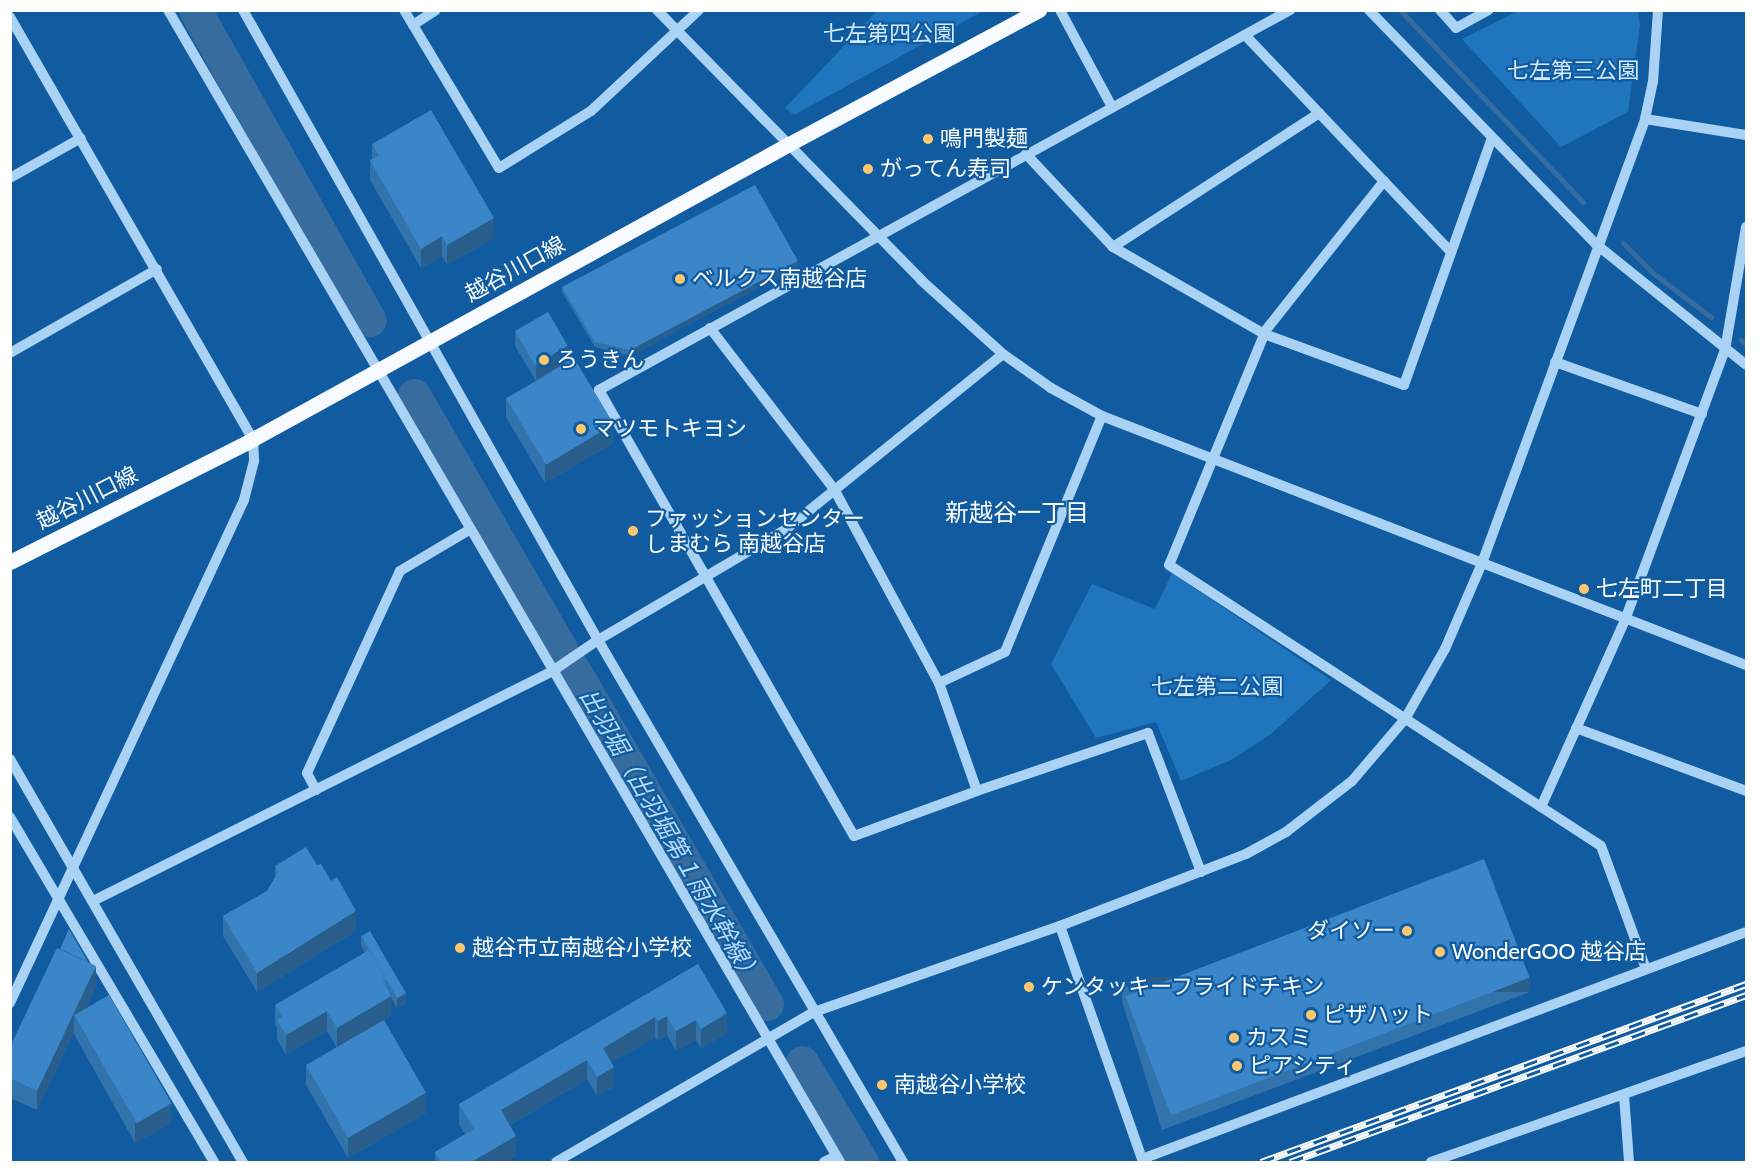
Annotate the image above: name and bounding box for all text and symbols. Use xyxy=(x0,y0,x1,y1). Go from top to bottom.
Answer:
park label: 七左第四公園 xyxy=(823,21,955,47)
park label: 七左第三公園 xyxy=(1507,58,1639,84)
place label: 鳴門製麺 xyxy=(940,126,1028,152)
marker: 鳴門製麺 xyxy=(921,132,935,146)
place label: がってん寿司 xyxy=(880,156,1012,182)
marker: がってん寿司 xyxy=(861,162,875,176)
street label: 越谷川口線 xyxy=(460,231,570,307)
place label: ベルクス南越谷店 xyxy=(692,266,868,292)
marker: ベルクス南越谷店 xyxy=(673,272,687,286)
place label: ろうきん xyxy=(556,347,644,373)
marker: ろうきん xyxy=(537,353,551,367)
place label: マツモトキヨシ xyxy=(593,416,747,442)
marker: マツモトキヨシ xyxy=(574,422,588,436)
street label: 越谷川口線 xyxy=(32,461,142,535)
district label: 新越谷一丁目 xyxy=(945,499,1089,527)
place label: ファッションセンター しまむら 南越谷店 xyxy=(645,505,865,556)
marker: ファッションセンター しまむら 南越谷店 xyxy=(626,524,640,538)
place label: 七左町二丁目 xyxy=(1596,576,1728,602)
marker: 七左町二丁目 xyxy=(1577,582,1591,596)
park label: 七左第二公園 xyxy=(1151,674,1283,700)
water label: 出羽堀（出羽堀第１雨水幹線） xyxy=(574,683,766,989)
place label: ダイソー xyxy=(1307,918,1395,944)
marker: ダイソー xyxy=(1400,924,1414,938)
place label: 越谷市立南越谷小学校 xyxy=(472,935,692,961)
place label: WonderGOO 越谷店 xyxy=(1452,939,1646,965)
marker: 越谷市立南越谷小学校 xyxy=(453,941,467,955)
marker: WonderGOO 越谷店 xyxy=(1433,945,1447,959)
place label: ケンタッキーフライドチキン xyxy=(1041,974,1327,1000)
marker: ケンタッキーフライドチキン xyxy=(1022,980,1036,994)
place label: ピザハット xyxy=(1323,1002,1433,1028)
marker: ピザハット xyxy=(1304,1008,1318,1022)
place label: カスミ xyxy=(1246,1025,1312,1051)
marker: カスミ xyxy=(1227,1031,1241,1045)
place label: ピアシティ xyxy=(1249,1053,1359,1079)
marker: ピアシティ xyxy=(1230,1059,1244,1073)
place label: 南越谷小学校 xyxy=(894,1072,1026,1098)
marker: 南越谷小学校 xyxy=(875,1078,889,1092)

